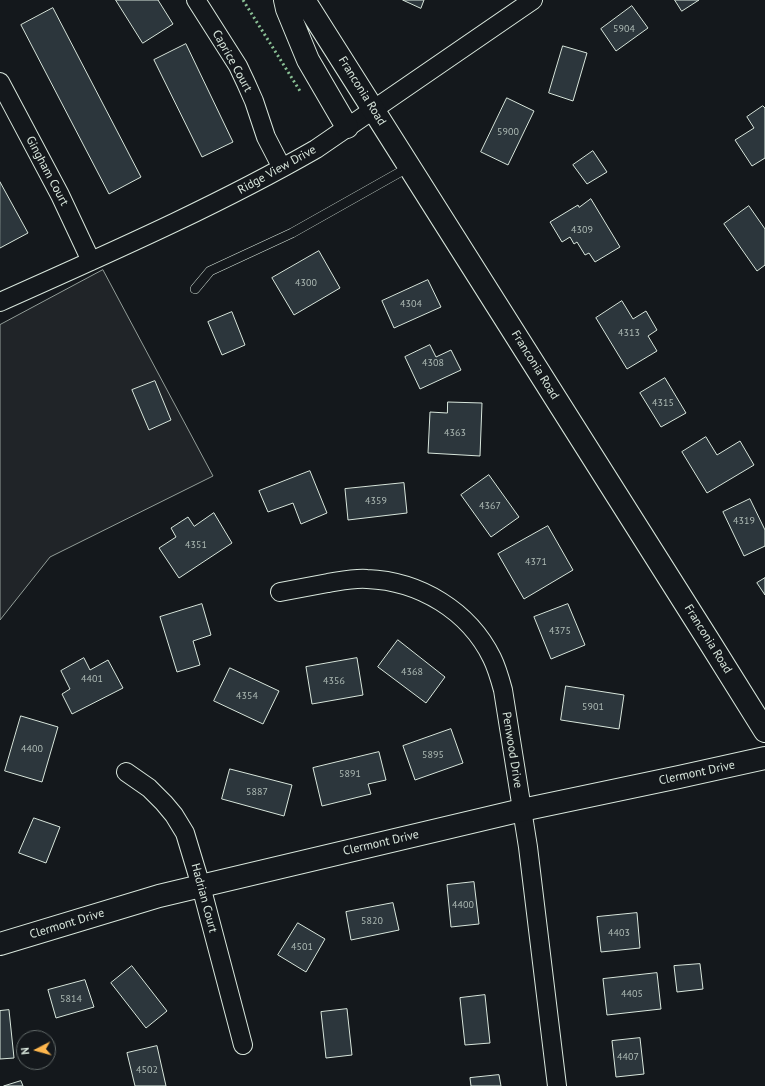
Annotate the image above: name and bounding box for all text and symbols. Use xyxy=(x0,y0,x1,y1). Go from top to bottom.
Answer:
house number: 5904 xyxy=(613,23,635,35)
street label: Caprice Court xyxy=(209,27,255,95)
street label: Franconia Road xyxy=(335,54,389,128)
house number: 5900 xyxy=(497,126,519,138)
street label: Gingham Court xyxy=(23,134,71,208)
street label: Ridge View Drive xyxy=(235,143,319,197)
house number: 4309 xyxy=(571,224,593,236)
house number: 4300 xyxy=(295,277,317,289)
house number: 4304 xyxy=(400,298,422,310)
house number: 4313 xyxy=(618,327,640,339)
street label: Franconia Road xyxy=(508,328,562,402)
house number: 4308 xyxy=(422,357,444,369)
house number: 4315 xyxy=(652,397,674,409)
house number: 4363 xyxy=(444,427,466,439)
house number: 4359 xyxy=(365,495,387,507)
house number: 4367 xyxy=(479,500,501,512)
house number: 4319 xyxy=(733,515,755,527)
house number: 4351 xyxy=(185,539,207,551)
house number: 4371 xyxy=(525,556,547,568)
street label: Franconia Road xyxy=(681,602,735,676)
house number: 4375 xyxy=(549,625,571,637)
house number: 4368 xyxy=(401,666,423,678)
house number: 4401 xyxy=(81,673,103,685)
house number: 4356 xyxy=(323,675,345,687)
house number: 4354 xyxy=(236,690,258,702)
house number: 5901 xyxy=(582,701,604,713)
street label: Penwood Drive xyxy=(499,711,525,789)
house number: 4400 xyxy=(21,743,43,755)
house number: 5895 xyxy=(422,749,444,761)
street label: Clermont Drive xyxy=(658,758,736,788)
house number: 5891 xyxy=(339,768,361,780)
house number: 5887 xyxy=(246,786,268,798)
street label: Clermont Drive xyxy=(342,827,420,859)
street label: Hadrian Court xyxy=(188,862,220,934)
house number: 4400 xyxy=(452,899,474,911)
street label: Clermont Drive xyxy=(28,906,106,942)
house number: 5820 xyxy=(361,915,383,927)
house number: 4403 xyxy=(608,927,630,939)
house number: 4501 xyxy=(291,941,313,953)
house number: 4405 xyxy=(621,988,643,1000)
house number: 5814 xyxy=(60,993,82,1005)
north arrow xyxy=(16,1030,56,1070)
text: N xyxy=(18,1047,32,1055)
house number: 4407 xyxy=(617,1051,639,1063)
house number: 4502 xyxy=(136,1064,158,1076)

